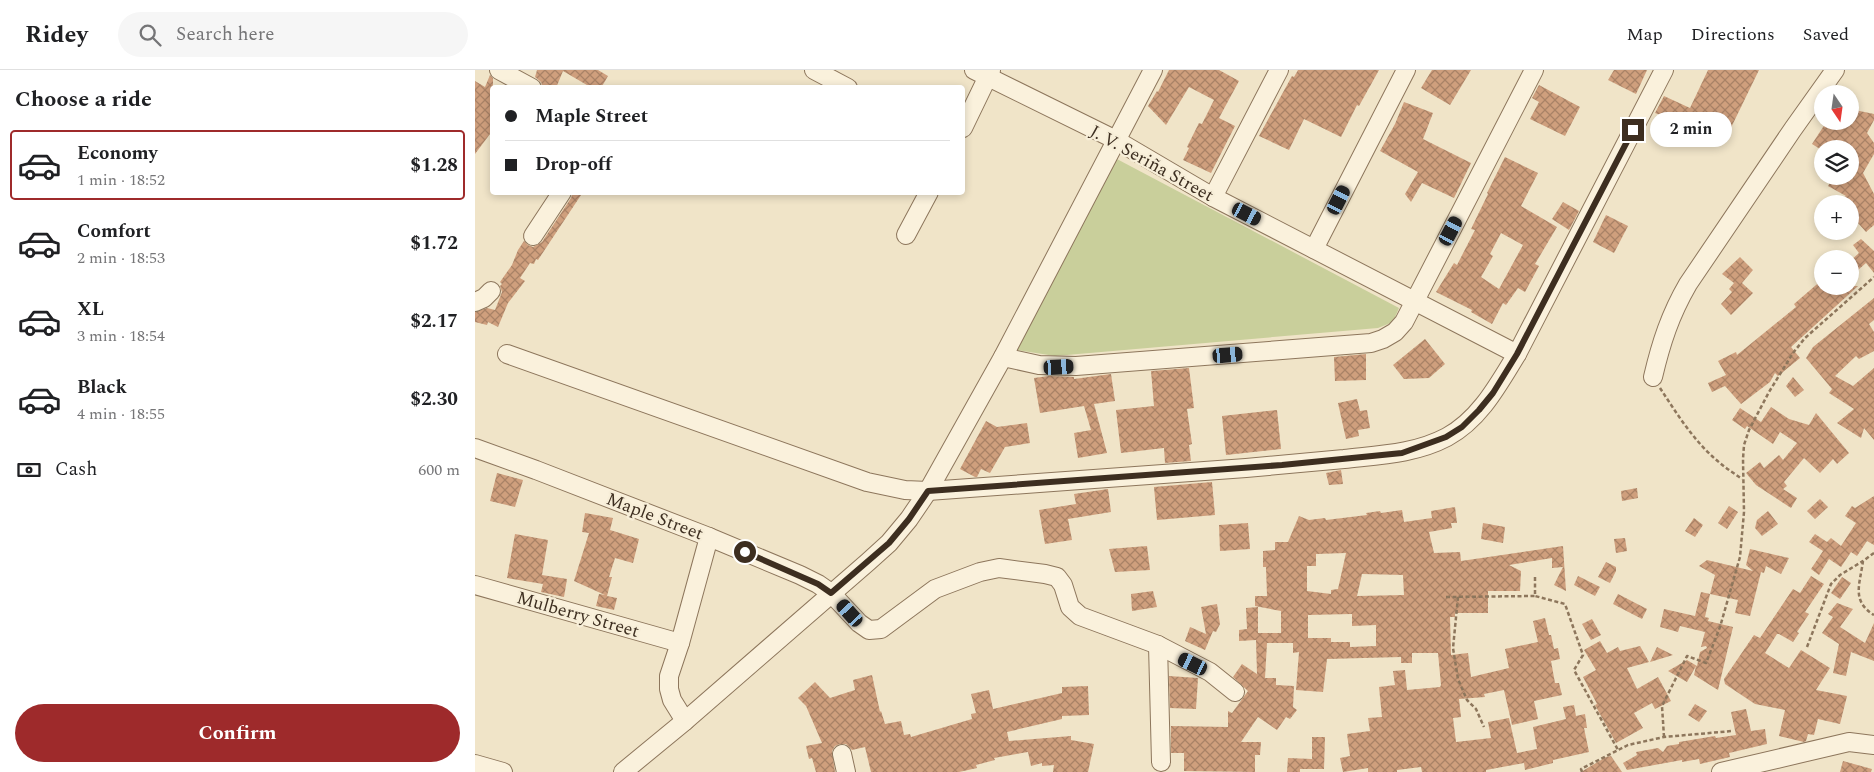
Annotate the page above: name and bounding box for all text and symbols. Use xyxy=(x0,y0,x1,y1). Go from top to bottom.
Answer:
search box xyxy=(118,12,468,57)
text: Ridey xyxy=(25,17,88,53)
text: Search here xyxy=(176,20,275,49)
icon: search xyxy=(136,21,164,49)
text: Map xyxy=(1627,21,1663,48)
text: Directions xyxy=(1691,21,1775,48)
text: Saved xyxy=(1803,21,1849,48)
text: Choose a ride xyxy=(15,83,152,116)
north arrow xyxy=(1814,85,1859,130)
map controls xyxy=(1814,85,1859,295)
text: Maple Street xyxy=(535,102,648,131)
callout: 2 min xyxy=(1651,112,1733,148)
text: 2 min xyxy=(1670,117,1712,141)
street label: J. V. Seriña Street xyxy=(1085,118,1219,209)
route end xyxy=(1622,119,1644,141)
text: Economy xyxy=(77,139,158,168)
button: layers xyxy=(1814,140,1859,185)
icon: car xyxy=(17,143,62,188)
text: Drop-off xyxy=(535,150,612,179)
text: $1.28 xyxy=(410,151,458,180)
text: 1 min · 18:52 xyxy=(77,168,165,192)
car xyxy=(1325,183,1352,217)
button: + xyxy=(1814,195,1859,240)
car xyxy=(1230,201,1263,227)
car xyxy=(1437,214,1464,248)
text: Comfort xyxy=(77,217,151,246)
icon: car xyxy=(17,221,62,266)
text: $1.72 xyxy=(410,229,458,258)
text: 2 min · 18:53 xyxy=(77,246,165,270)
button: − xyxy=(1814,250,1859,295)
text: XL xyxy=(77,295,104,324)
icon: car xyxy=(17,299,62,344)
text: $2.17 xyxy=(410,307,458,336)
text: 3 min · 18:54 xyxy=(77,324,165,348)
car xyxy=(1212,346,1243,364)
car xyxy=(1043,359,1074,375)
text: Black xyxy=(77,373,127,402)
icon: car xyxy=(17,377,62,422)
text: $2.30 xyxy=(410,385,458,414)
text: 4 min · 18:55 xyxy=(77,402,165,426)
text: Cash xyxy=(55,455,97,484)
icon: cash xyxy=(15,456,43,484)
text: 600 m xyxy=(418,458,460,482)
street label: Maple Street xyxy=(602,486,707,547)
route start xyxy=(734,541,756,563)
street label: Mulberry Street xyxy=(513,584,642,645)
car xyxy=(834,597,865,629)
car xyxy=(1176,651,1209,677)
button: Confirm xyxy=(15,704,460,762)

